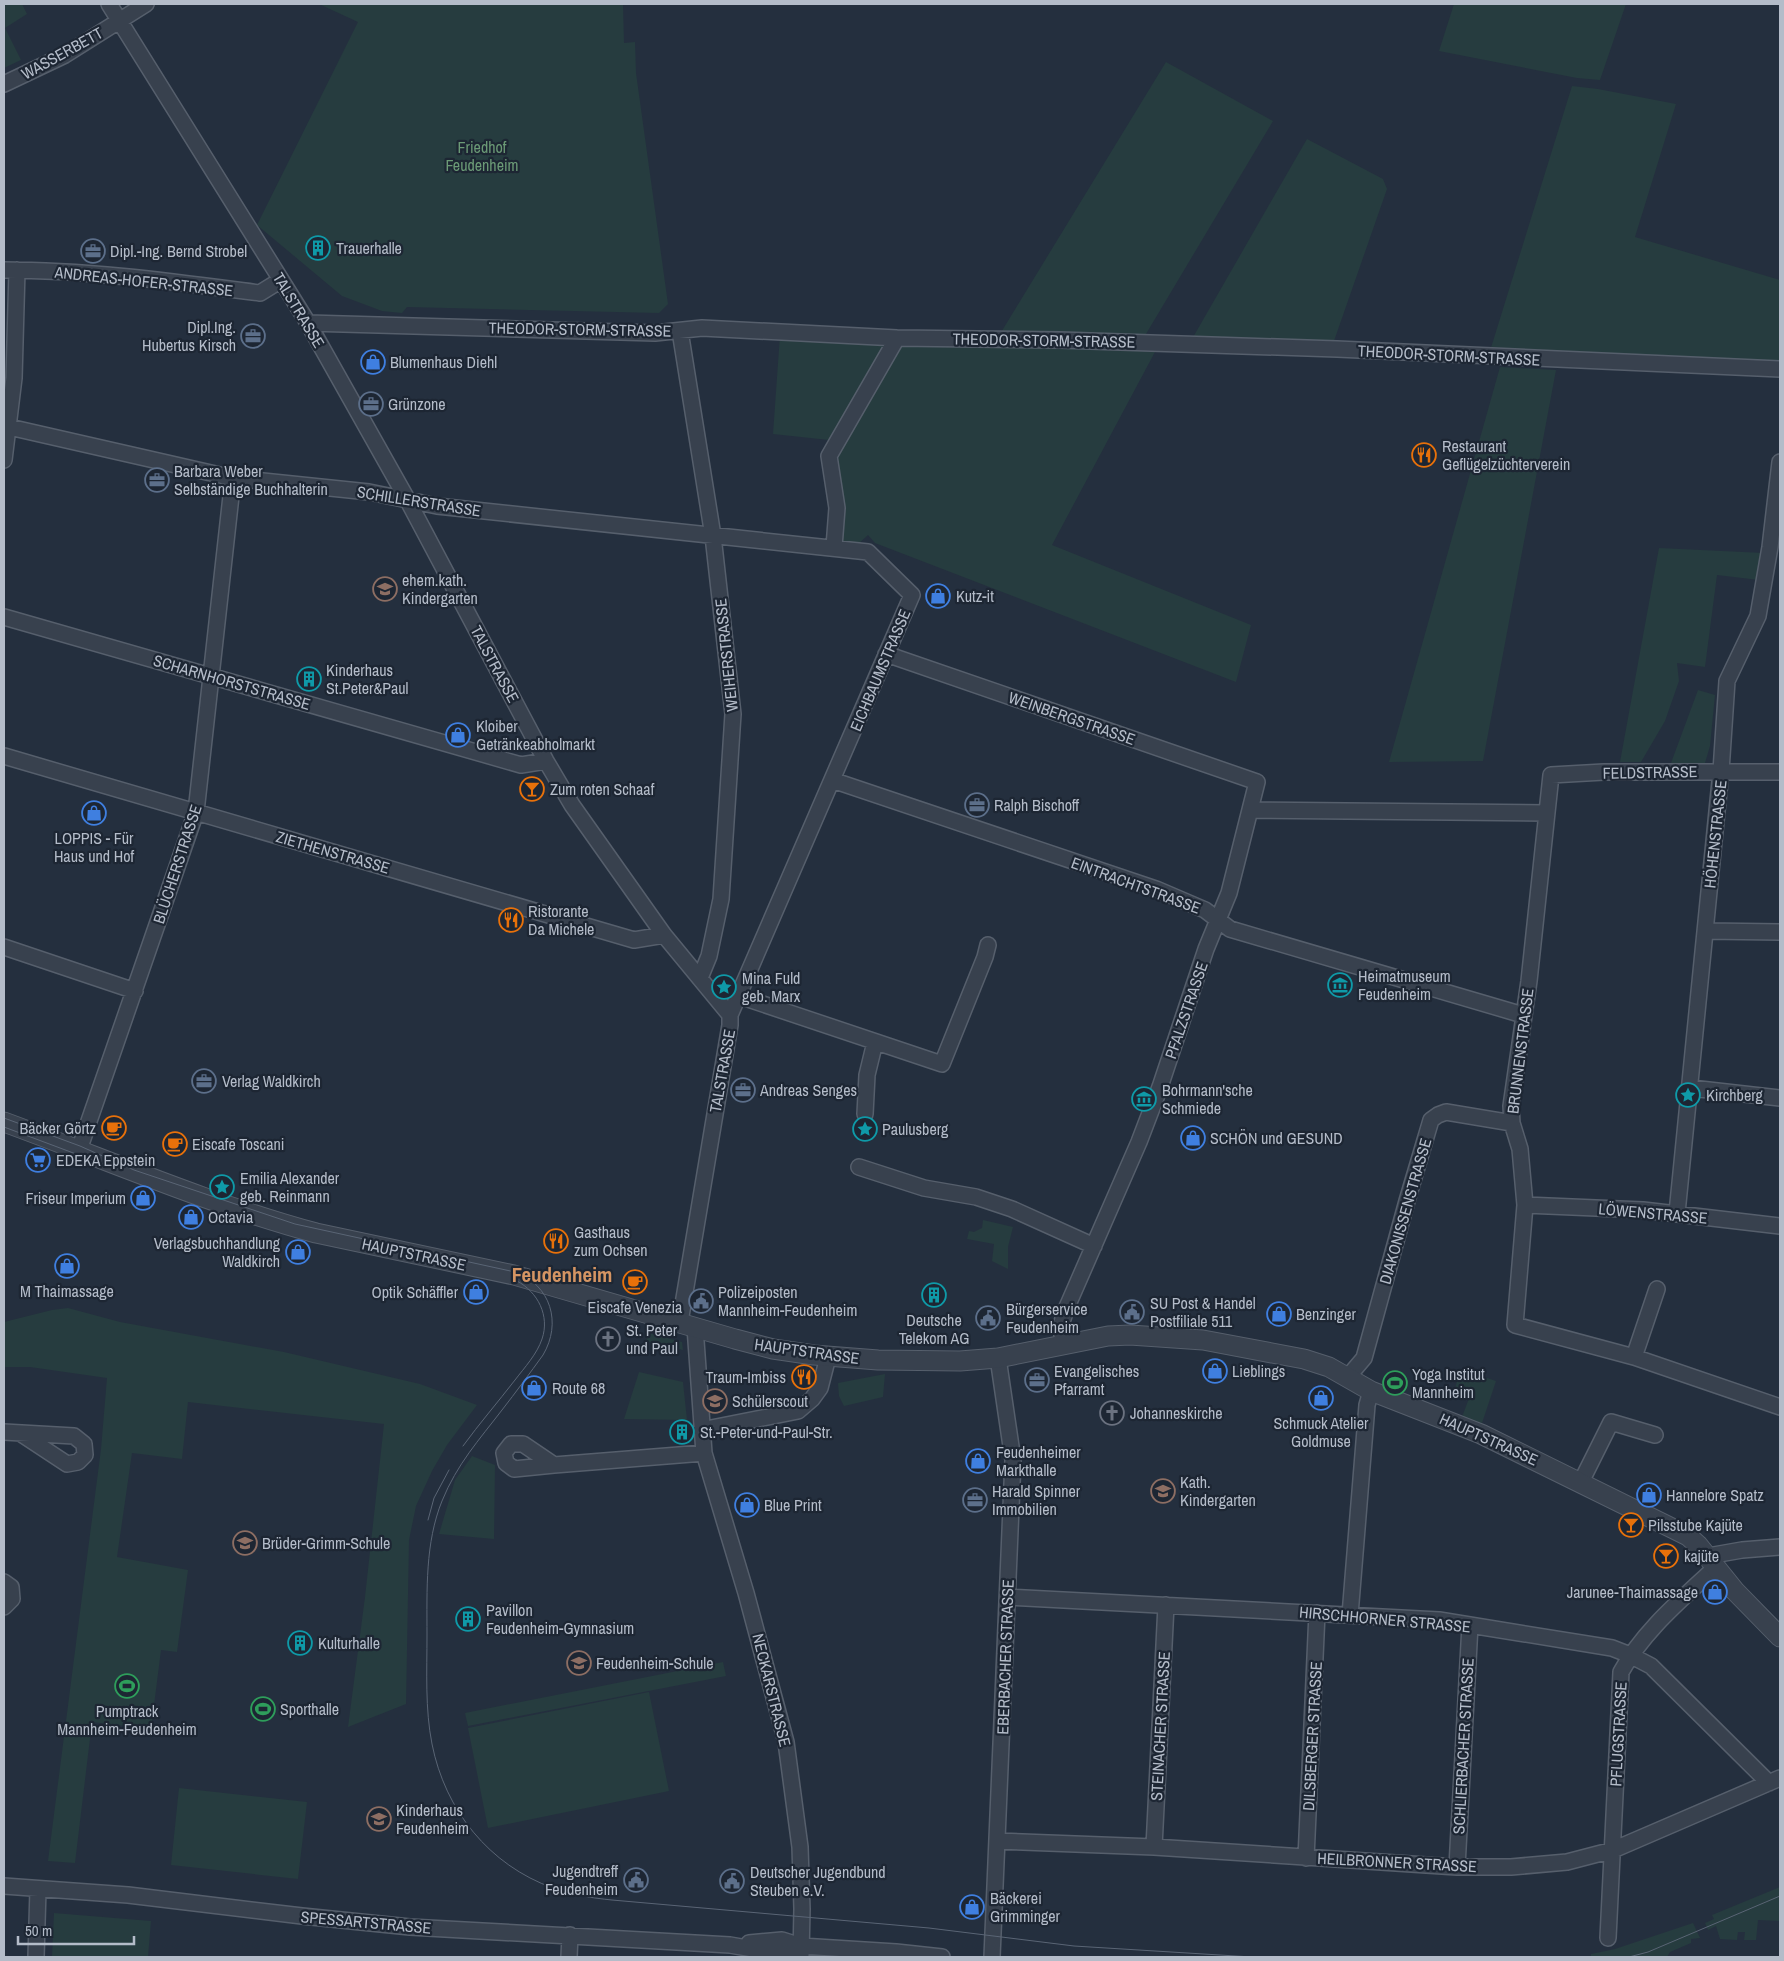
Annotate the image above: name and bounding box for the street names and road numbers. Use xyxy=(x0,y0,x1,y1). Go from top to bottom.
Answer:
street label: WASSERBETT xyxy=(17,22,107,84)
street label: ANDREAS-HOFER-STRASSE xyxy=(53,261,234,301)
street label: TALSTRASSE xyxy=(268,268,330,352)
street label: THEODOR-STORM-STRASSE xyxy=(488,316,672,342)
street label: THEODOR-STORM-STRASSE xyxy=(952,327,1136,353)
street label: THEODOR-STORM-STRASSE xyxy=(1357,339,1541,371)
street label: SCHILLERSTRASSE xyxy=(355,480,483,522)
street label: WEIHERSTRASSE xyxy=(709,597,743,713)
street label: EICHBAUMSTRASSE xyxy=(844,606,916,734)
street label: TALSTRASSE xyxy=(465,622,525,706)
street label: SCHARNHORSTSTRASSE xyxy=(151,649,313,715)
street label: WEINBERGSTRASSE xyxy=(1006,686,1138,750)
street label: FELDSTRASSE xyxy=(1602,760,1698,784)
street label: HÖHENSTRASSE xyxy=(1698,779,1732,889)
street label: BLÜCHERSTRASSE xyxy=(147,802,207,926)
street label: ZIETHENSTRASSE xyxy=(274,825,392,879)
street label: EINTRACHTSTRASSE xyxy=(1068,851,1204,919)
street label: PFALZSTRASSE xyxy=(1159,958,1213,1062)
street label: BRUNNENSTRASSE xyxy=(1501,987,1539,1115)
street label: TALSTRASSE xyxy=(704,1028,740,1114)
street label: DIAKONISSENSTRASSE xyxy=(1374,1135,1436,1287)
street label: LÖWENSTRASSE xyxy=(1598,1197,1708,1229)
street label: HAUPTSTRASSE xyxy=(360,1232,468,1276)
street label: HAUPTSTRASSE xyxy=(753,1333,861,1369)
street label: HAUPTSTRASSE xyxy=(1436,1407,1542,1471)
street label: EBERBACHER STRASSE xyxy=(991,1579,1019,1735)
street label: HIRSCHHORNER STRASSE xyxy=(1298,1601,1472,1637)
street label: NECKARSTRASSE xyxy=(747,1631,797,1749)
street label: STEINACHER STRASSE xyxy=(1145,1651,1175,1801)
street label: SCHLIERBACHER STRASSE xyxy=(1447,1657,1479,1835)
street label: DILSBERGER STRASSE xyxy=(1297,1661,1327,1811)
street label: PFLUGSTRASSE xyxy=(1604,1681,1632,1787)
street label: HEILBRONNER STRASSE xyxy=(1317,1847,1477,1877)
street label: SPESSARTSTRASSE xyxy=(300,1905,432,1939)

